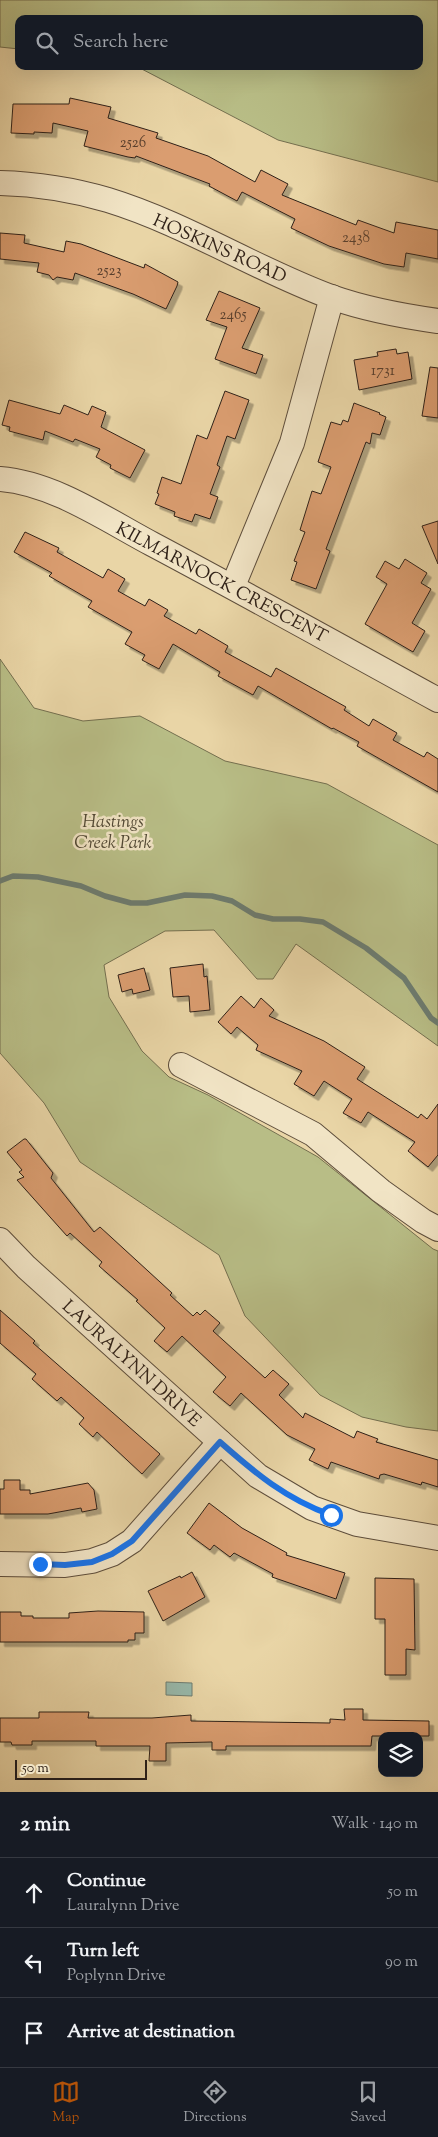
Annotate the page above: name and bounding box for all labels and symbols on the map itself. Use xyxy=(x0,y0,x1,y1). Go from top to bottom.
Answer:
house number: 2526 xyxy=(120,133,146,154)
street label: HOSKINS ROAD xyxy=(148,209,290,291)
house number: 2438 xyxy=(342,228,370,249)
house number: 2523 xyxy=(96,261,122,282)
house number: 2465 xyxy=(219,305,247,326)
house number: 1731 xyxy=(371,361,395,382)
street label: KILMARNOCK CRESCENT xyxy=(111,517,332,651)
park label: Hastings Creek Park xyxy=(74,810,152,857)
street label: LAURALYNN DRIVE xyxy=(55,1295,206,1434)
route start xyxy=(320,1504,343,1527)
route end xyxy=(29,1553,52,1576)
scale bar xyxy=(15,1757,148,1780)

